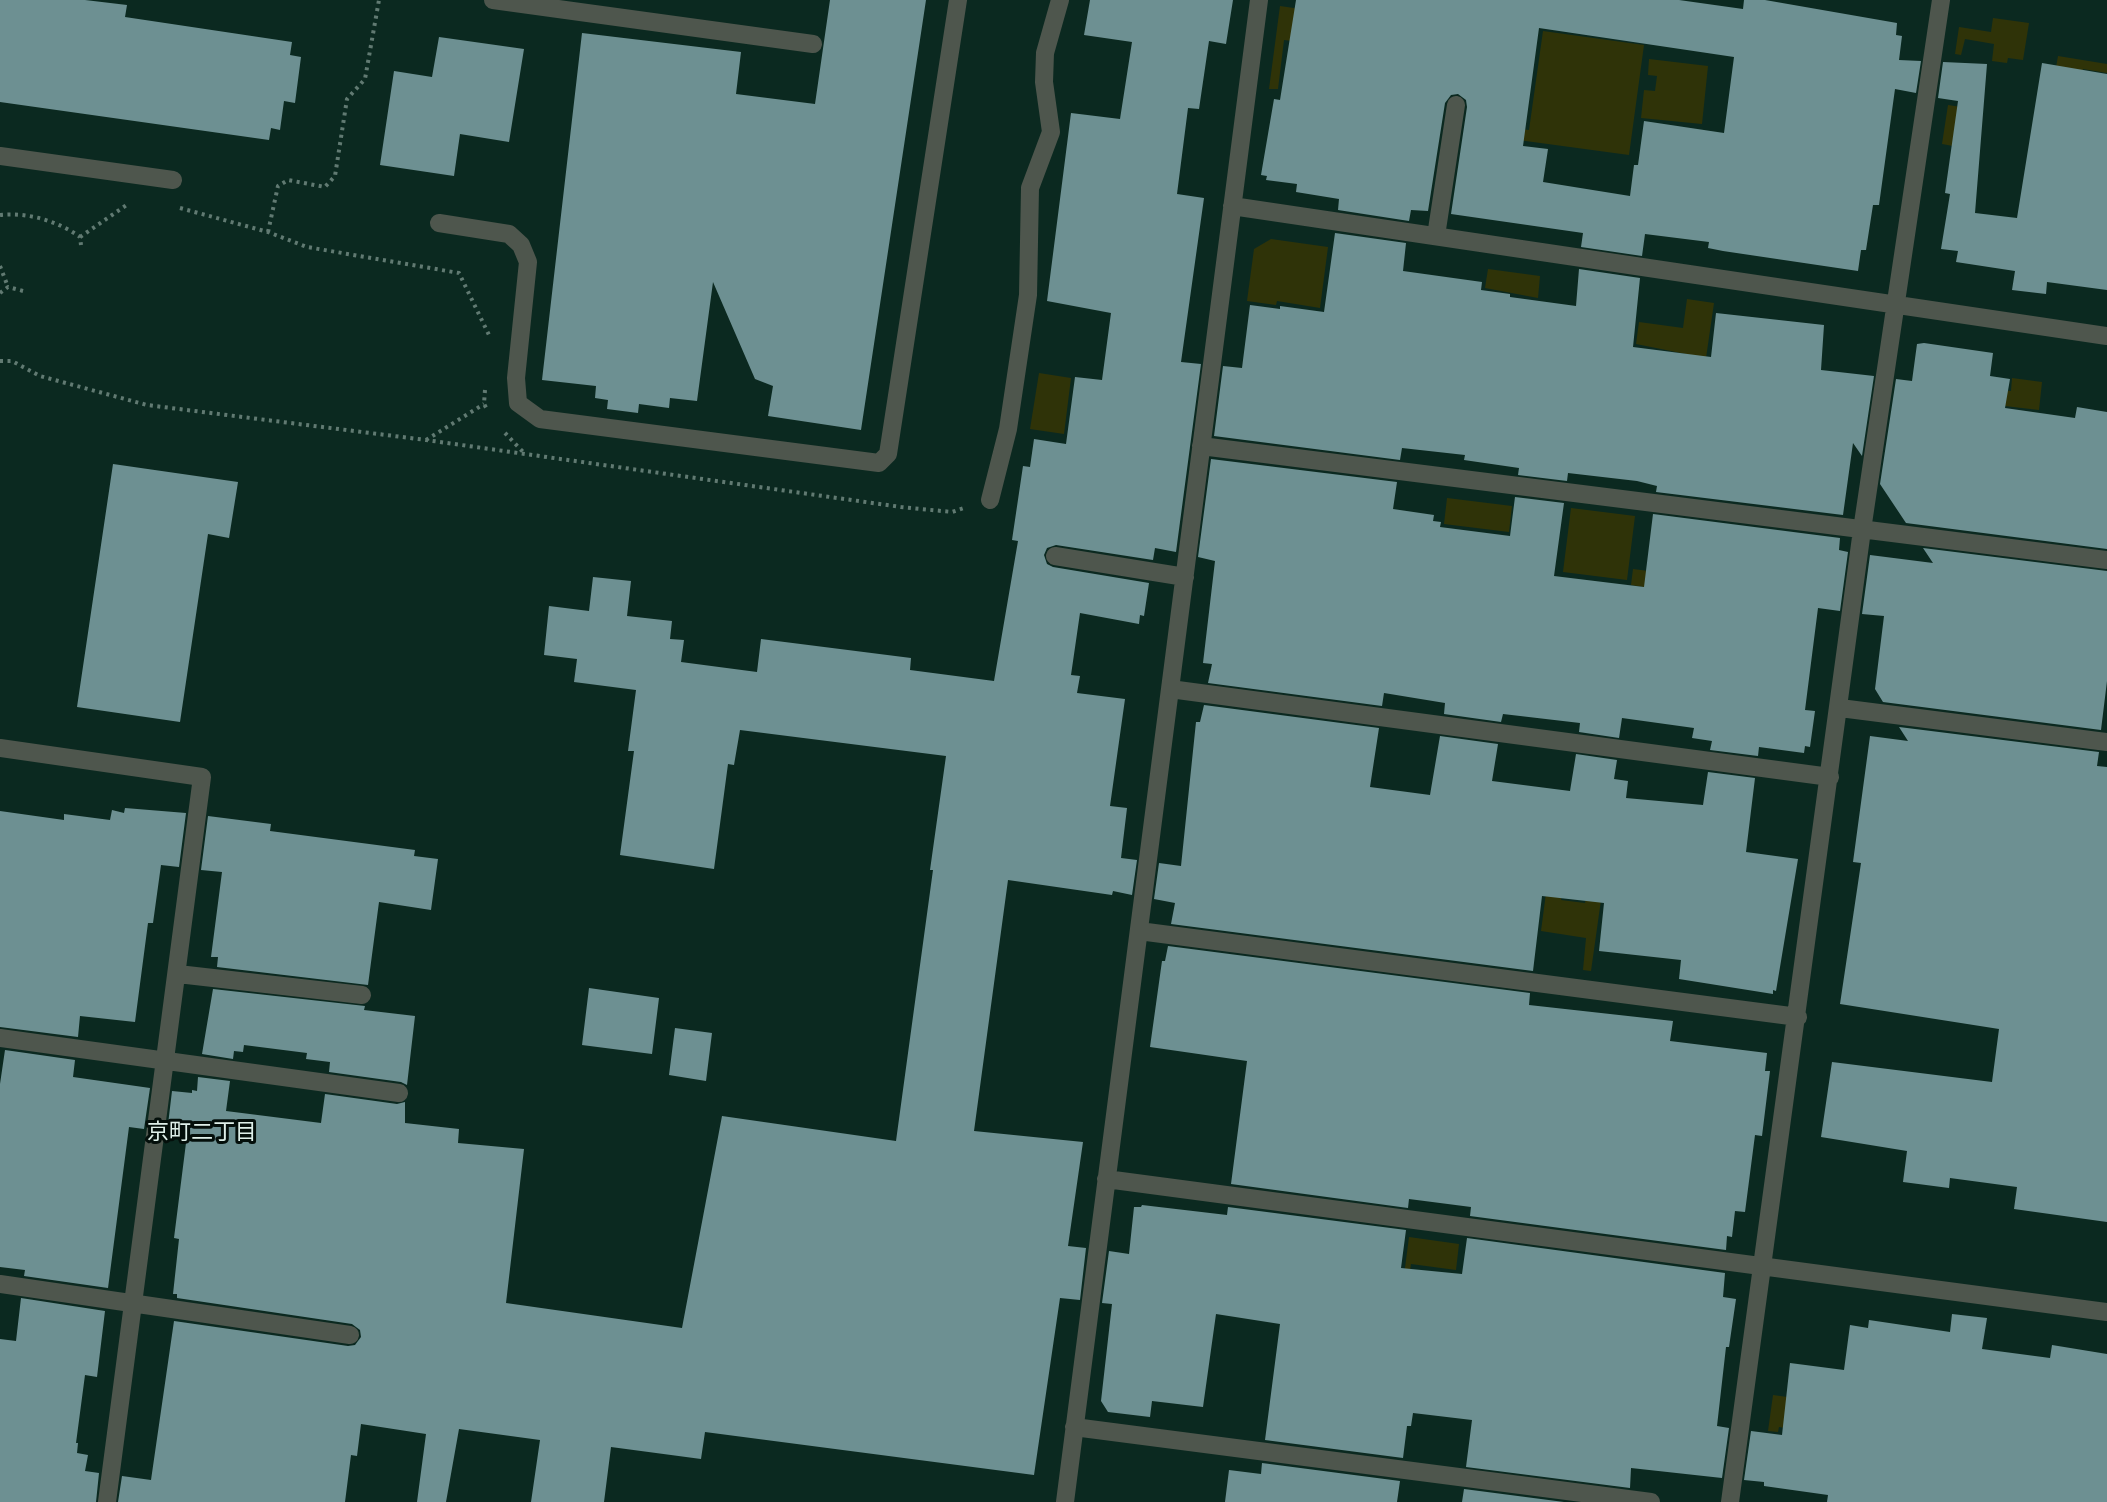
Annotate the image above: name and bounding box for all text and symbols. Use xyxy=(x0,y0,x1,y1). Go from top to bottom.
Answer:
district label: 京町二丁目 xyxy=(147,1120,257,1146)

